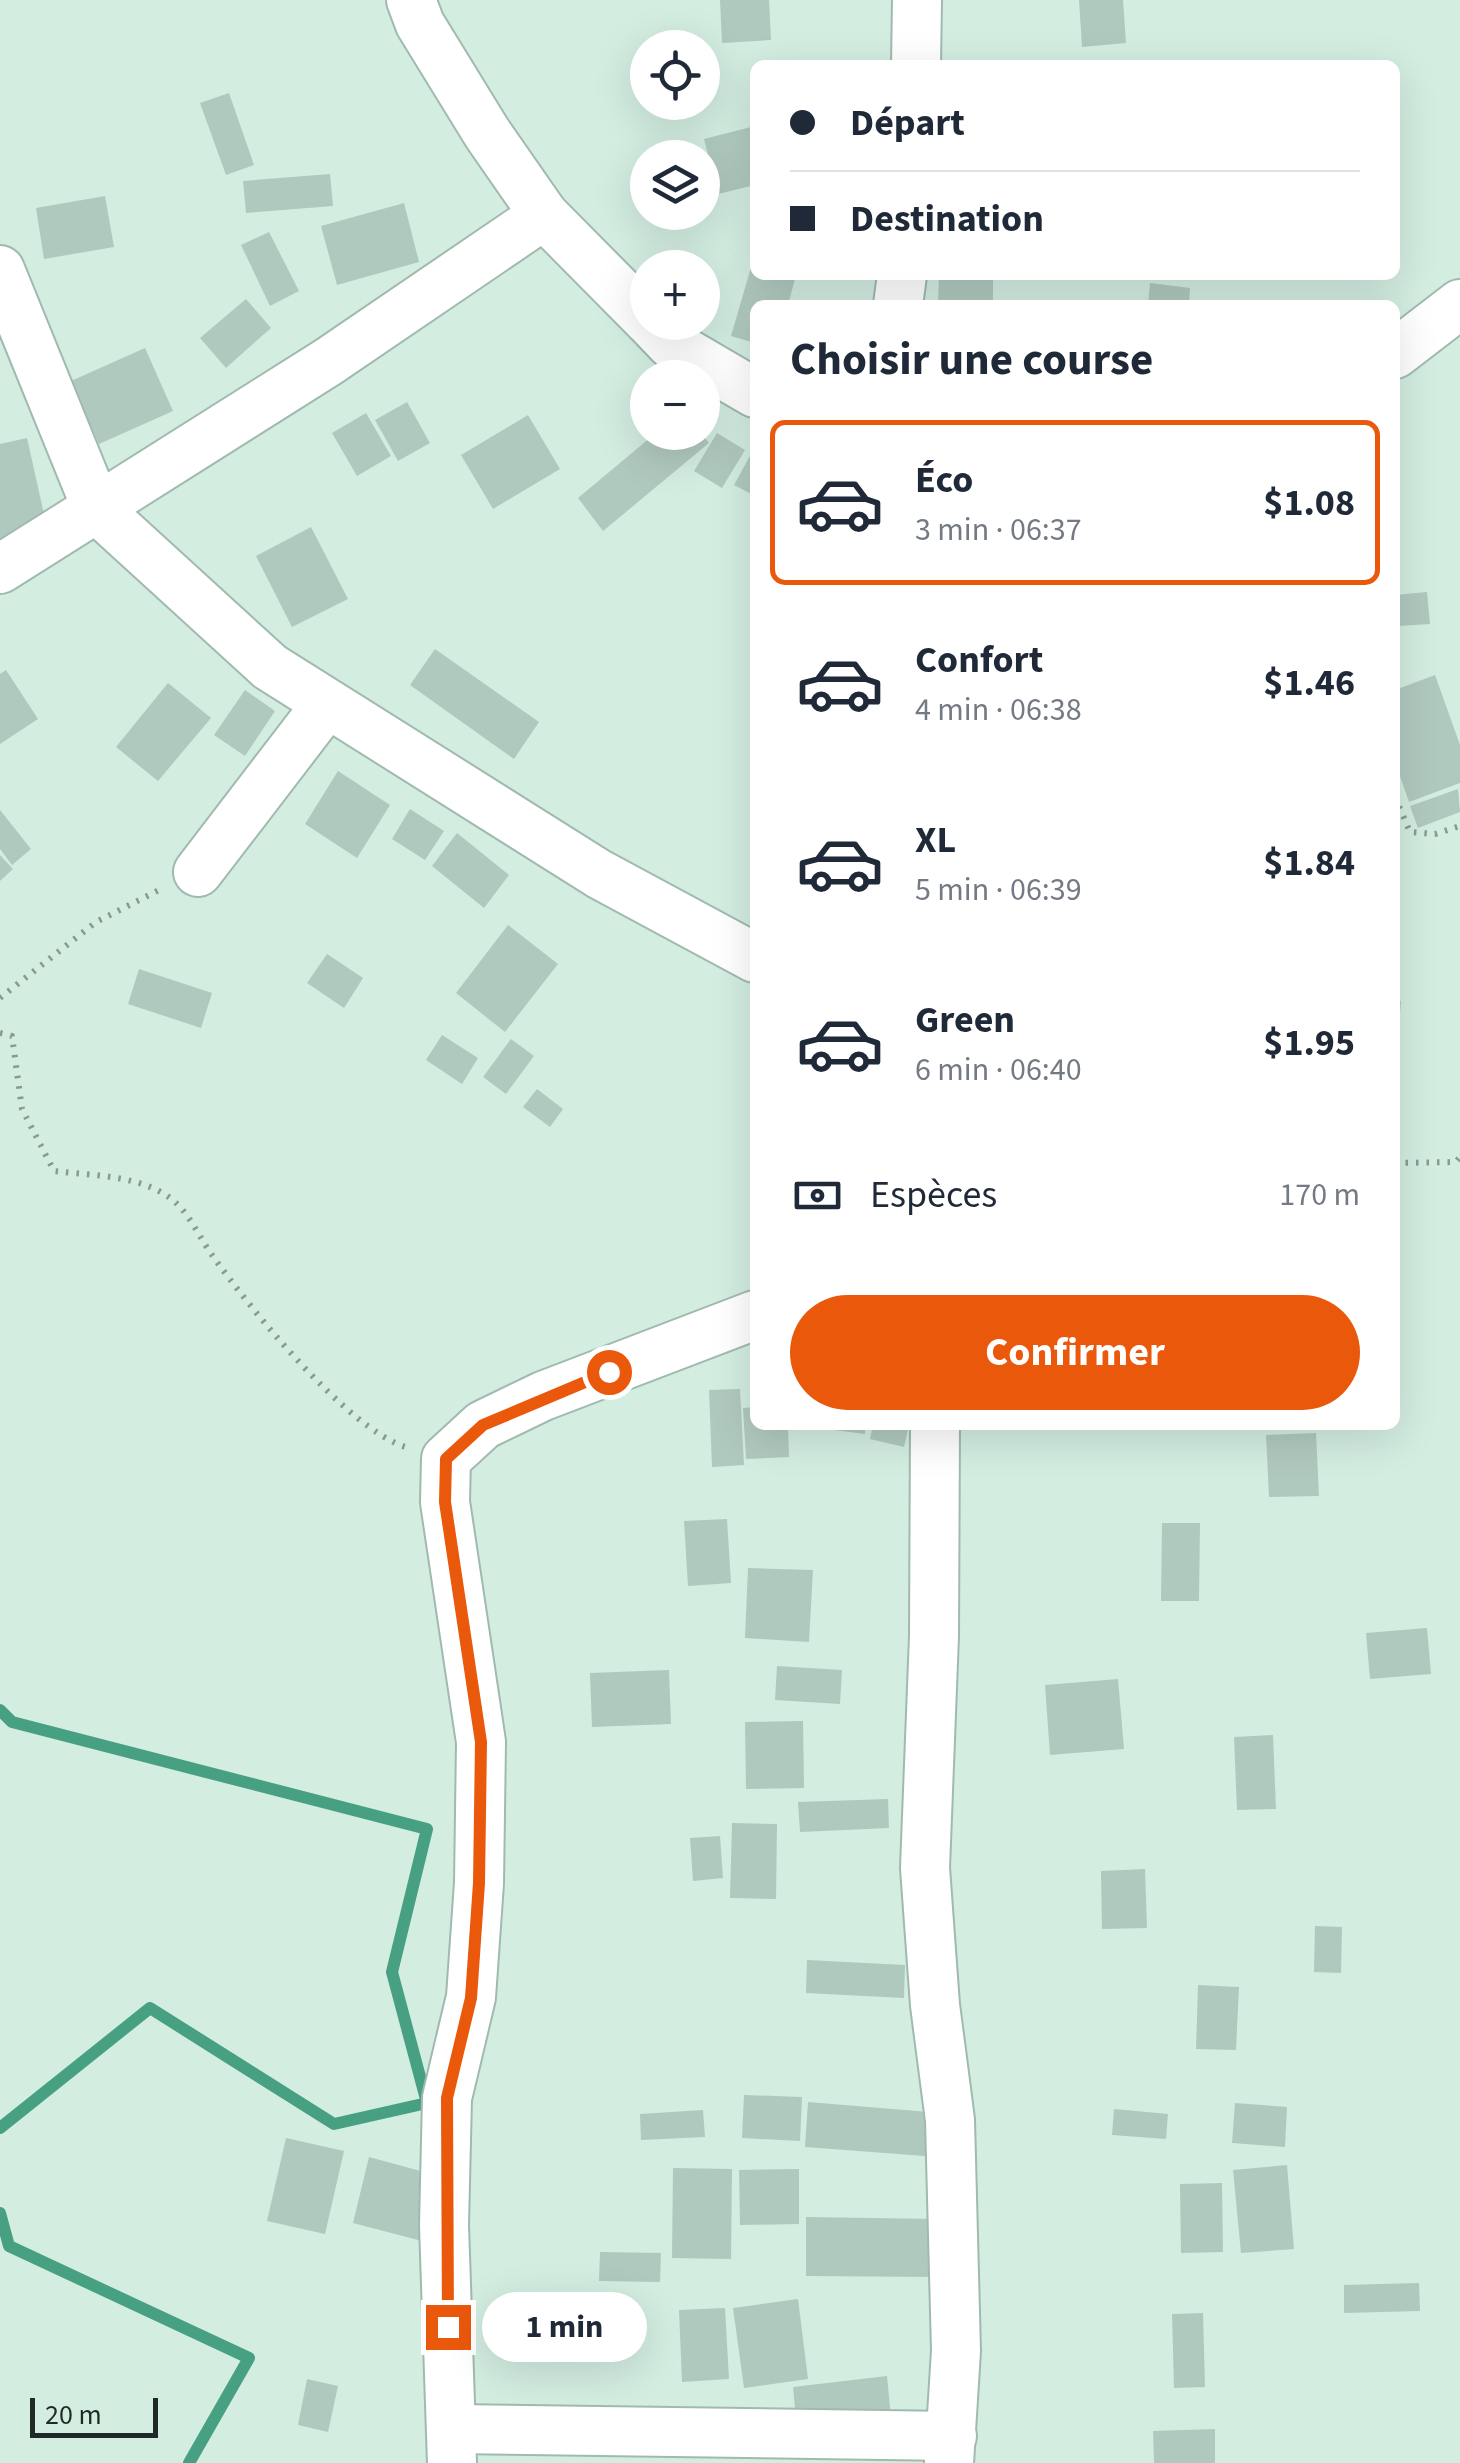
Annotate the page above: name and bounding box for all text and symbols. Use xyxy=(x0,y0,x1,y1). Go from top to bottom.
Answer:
map controls xyxy=(630,30,720,450)
button: locate xyxy=(630,30,720,120)
text: Départ xyxy=(850,96,965,150)
button: layers xyxy=(630,140,720,230)
text: Destination xyxy=(850,192,1044,246)
button: + xyxy=(630,250,720,340)
text: Choisir une course xyxy=(790,328,1153,392)
button: − xyxy=(630,360,720,450)
text: Éco xyxy=(915,453,973,507)
icon: car xyxy=(795,458,885,548)
text: $1.08 xyxy=(1263,476,1355,530)
text: 3 min · 06:37 xyxy=(915,507,1082,553)
text: Confort xyxy=(915,633,1043,687)
icon: car xyxy=(795,638,885,728)
text: $1.46 xyxy=(1263,656,1355,710)
text: 4 min · 06:38 xyxy=(915,687,1082,733)
text: XL xyxy=(915,813,956,867)
icon: car xyxy=(795,818,885,908)
text: $1.84 xyxy=(1263,836,1355,890)
text: 5 min · 06:39 xyxy=(915,867,1082,913)
text: Green xyxy=(915,993,1015,1047)
icon: car xyxy=(795,998,885,1088)
text: $1.95 xyxy=(1263,1016,1355,1070)
text: 6 min · 06:40 xyxy=(915,1047,1082,1093)
icon: cash xyxy=(790,1168,845,1223)
text: Espèces xyxy=(870,1168,997,1222)
text: 170 m xyxy=(1279,1172,1360,1218)
button: Confirmer xyxy=(790,1295,1360,1410)
route start xyxy=(587,1350,632,1395)
callout: 1 min xyxy=(483,2292,648,2362)
text: 1 min xyxy=(526,2304,603,2350)
route end xyxy=(426,2305,471,2350)
scale bar xyxy=(30,2393,158,2438)
text: 20 m xyxy=(45,2395,102,2435)

